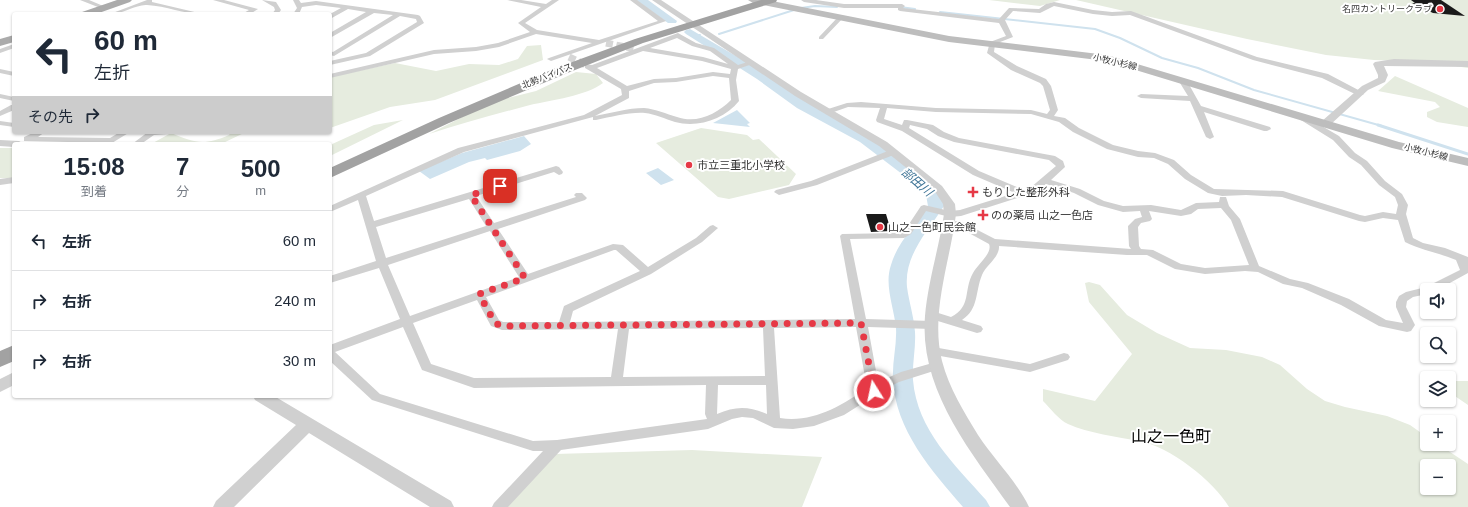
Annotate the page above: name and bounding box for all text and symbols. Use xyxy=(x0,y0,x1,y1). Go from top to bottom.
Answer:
place label: 名四カントリークラブ xyxy=(1342,4,1432,14)
marker: 名四カントリークラブ xyxy=(1435,4,1445,14)
text: 60 m xyxy=(94,25,158,56)
icon: left xyxy=(28,28,80,80)
street label: 小牧小杉線 xyxy=(1092,52,1139,72)
street label: 北勢バイパス xyxy=(520,61,574,91)
text: 左折 xyxy=(94,63,130,83)
icon: right xyxy=(81,104,103,126)
text: その先 xyxy=(28,108,73,125)
street label: 小牧小杉線 xyxy=(1403,142,1450,163)
text: 15:08 xyxy=(63,153,125,180)
text: 7 xyxy=(176,153,189,180)
text: 500 xyxy=(241,155,281,182)
place label: 市立三重北小学校 xyxy=(697,159,785,171)
marker: 市立三重北小学校 xyxy=(684,160,694,170)
water label: 部田川 xyxy=(899,165,937,200)
pin xyxy=(483,169,517,203)
icon: arrive xyxy=(489,175,511,197)
text: m xyxy=(255,183,266,198)
text: 到着 xyxy=(81,184,107,199)
text: 分 xyxy=(176,184,189,199)
marker: もりした整形外科 xyxy=(967,186,979,198)
place label: もりした整形外科 xyxy=(982,186,1070,198)
place label: のの薬局 山之一色店 xyxy=(991,209,1093,221)
marker: のの薬局 山之一色店 xyxy=(978,210,988,220)
place label: 山之一色町民会館 xyxy=(888,221,976,233)
marker: 山之一色町民会館 xyxy=(875,222,885,232)
icon: left xyxy=(28,230,50,252)
text: 60 m xyxy=(283,232,316,249)
text: 左折 xyxy=(62,233,92,250)
map controls xyxy=(1420,283,1456,495)
button: sound xyxy=(1420,283,1456,319)
icon: right xyxy=(28,290,50,312)
text: 240 m xyxy=(274,292,316,309)
text: 右折 xyxy=(62,293,92,310)
button: search xyxy=(1420,327,1456,363)
icon: right xyxy=(28,350,50,372)
text: 30 m xyxy=(283,352,316,369)
text: 右折 xyxy=(62,353,92,370)
position arrow xyxy=(853,370,895,412)
button: layers xyxy=(1420,371,1456,407)
button: + xyxy=(1420,415,1456,451)
district label: 山之一色町 xyxy=(1131,428,1211,445)
button: − xyxy=(1420,459,1456,495)

